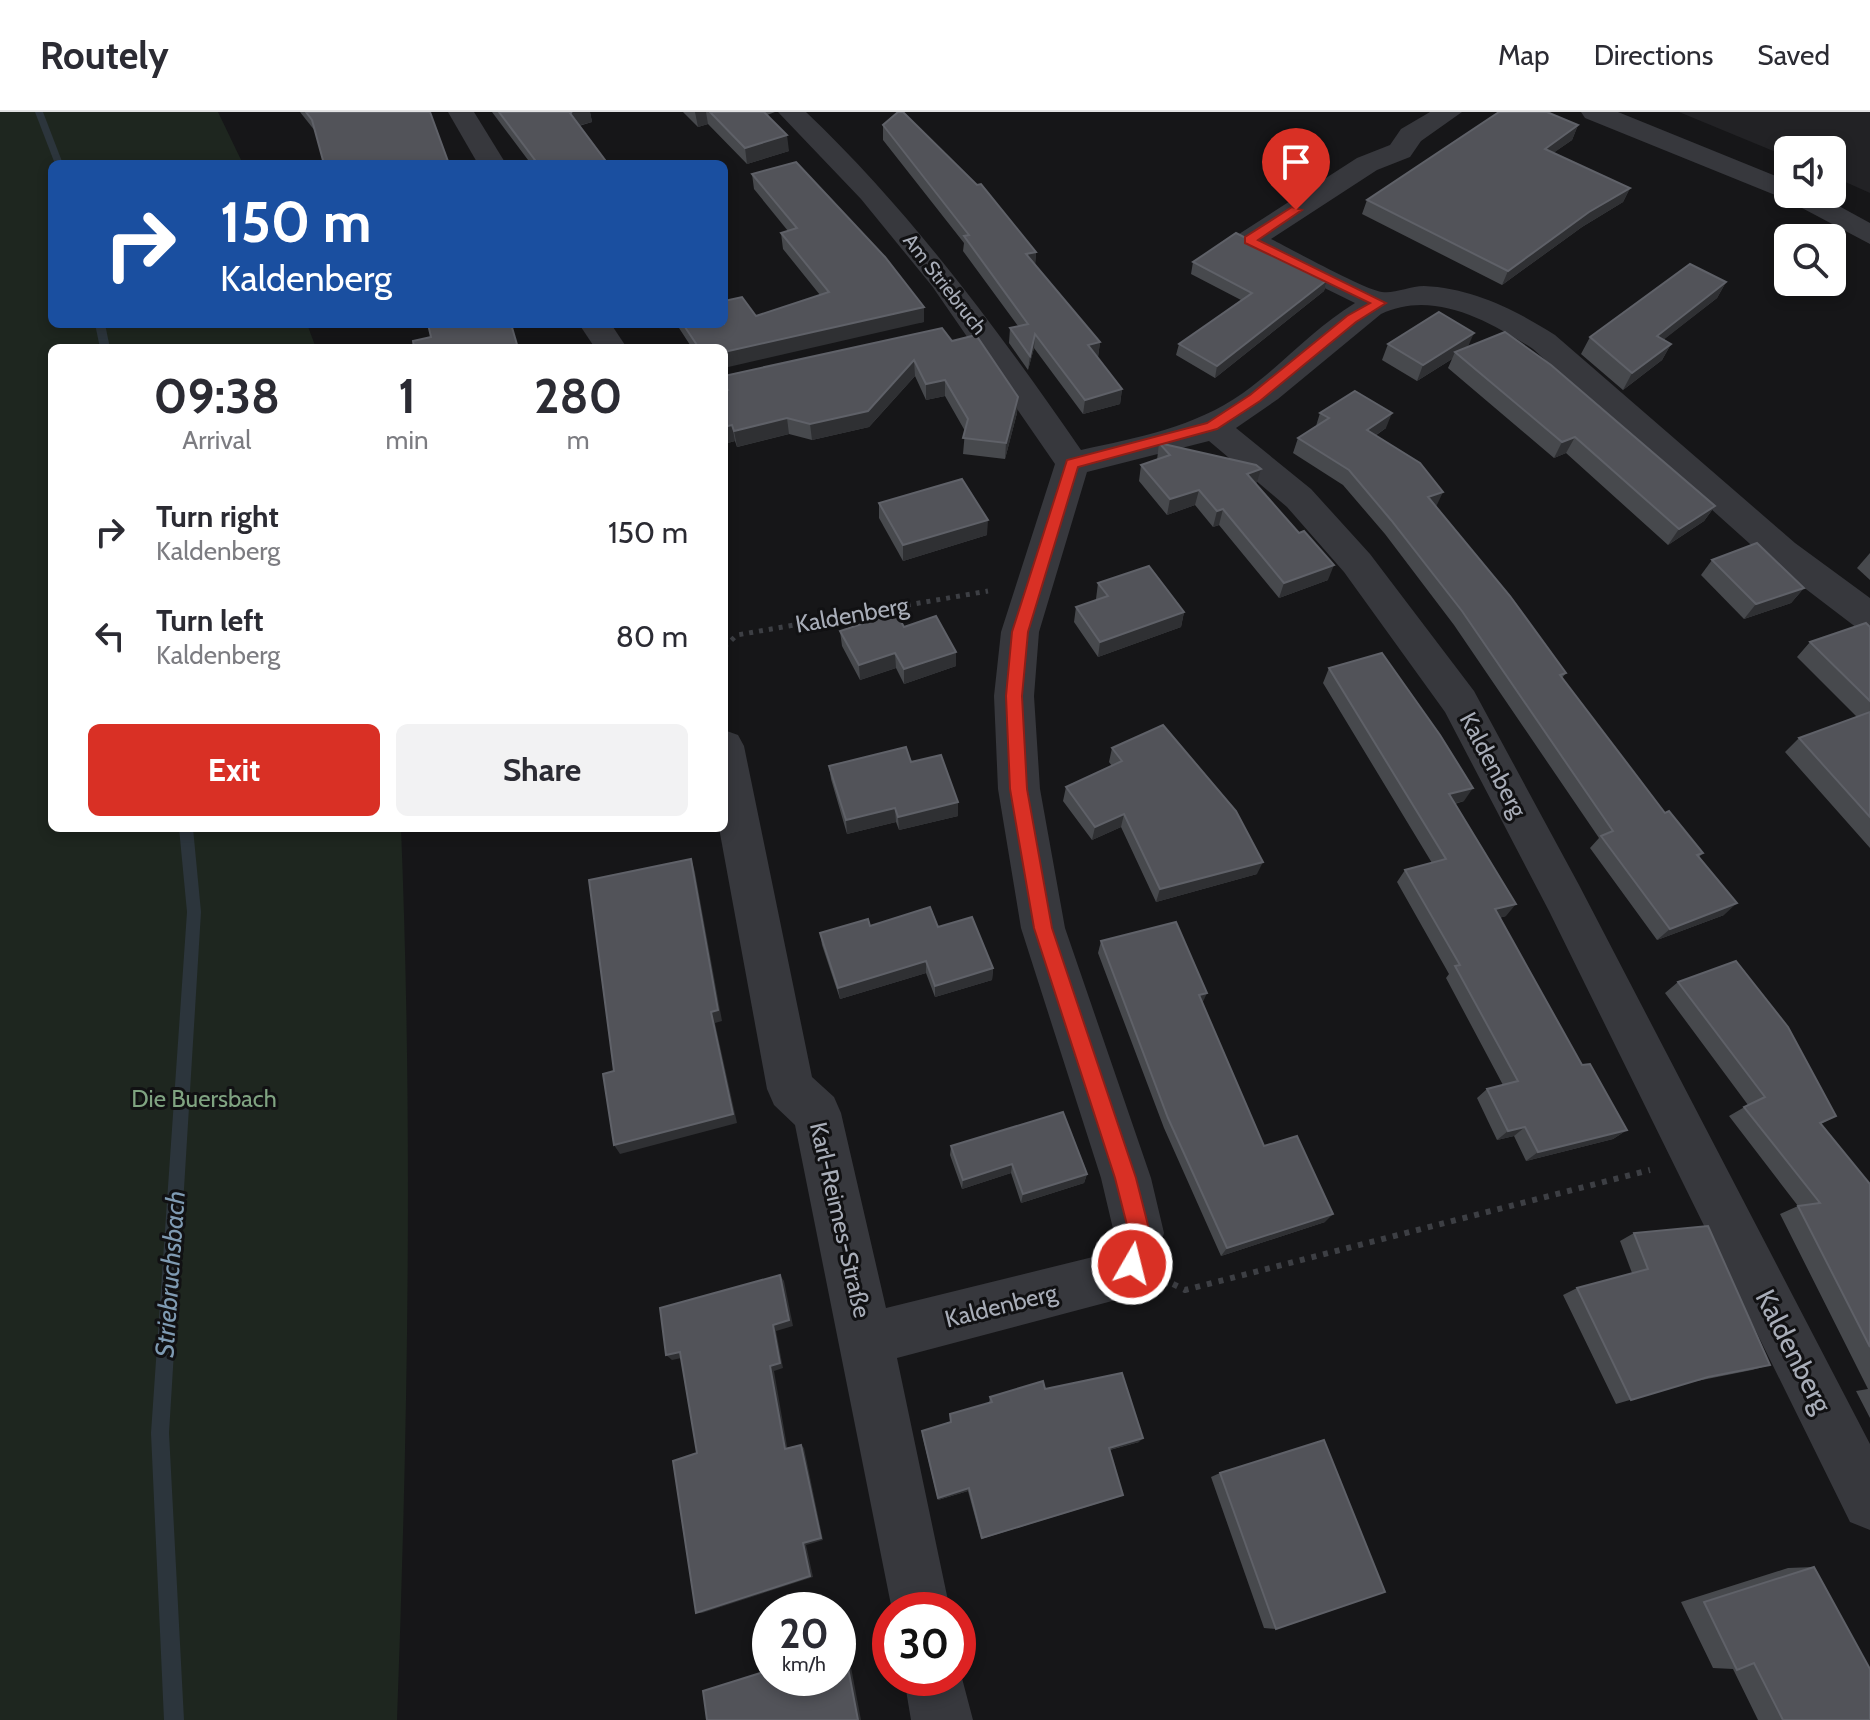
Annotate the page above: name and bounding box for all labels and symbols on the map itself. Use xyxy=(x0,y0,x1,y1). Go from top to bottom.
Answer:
pin xyxy=(1262,128,1330,210)
street label: Am Striebruch xyxy=(898,229,992,339)
street label: Kaldenberg xyxy=(793,590,912,639)
street label: Kaldenberg xyxy=(1454,707,1534,823)
park label: Die Buersbach xyxy=(131,1084,277,1113)
street label: Karl-Reimes-Straße xyxy=(804,1119,877,1320)
water label: Striebruchsbach xyxy=(148,1190,192,1358)
position arrow xyxy=(1090,1222,1174,1306)
street label: Kaldenberg xyxy=(942,1277,1061,1333)
street label: Kaldenberg xyxy=(1748,1284,1840,1419)
speed limit sign: 30 xyxy=(872,1592,976,1696)

